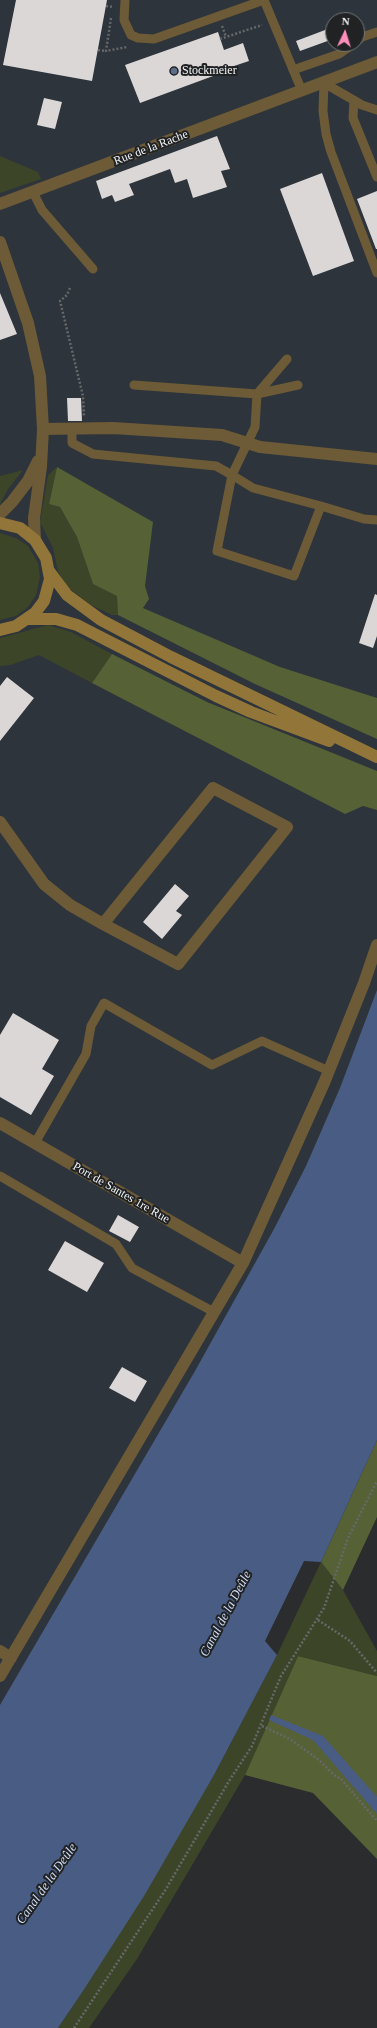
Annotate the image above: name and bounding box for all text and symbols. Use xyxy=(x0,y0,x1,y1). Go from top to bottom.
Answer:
north arrow xyxy=(325,12,365,52)
text: N xyxy=(341,15,350,27)
place label: Stockmeier xyxy=(182,64,237,78)
marker: Stockmeier xyxy=(169,66,179,76)
street label: Rue de la Rache xyxy=(112,127,190,169)
street label: Port de Santes 1re Rue xyxy=(70,1159,172,1227)
water label: Canal de la Deûle xyxy=(197,1568,255,1660)
water label: Canal de la Deûle xyxy=(13,1841,81,1927)

